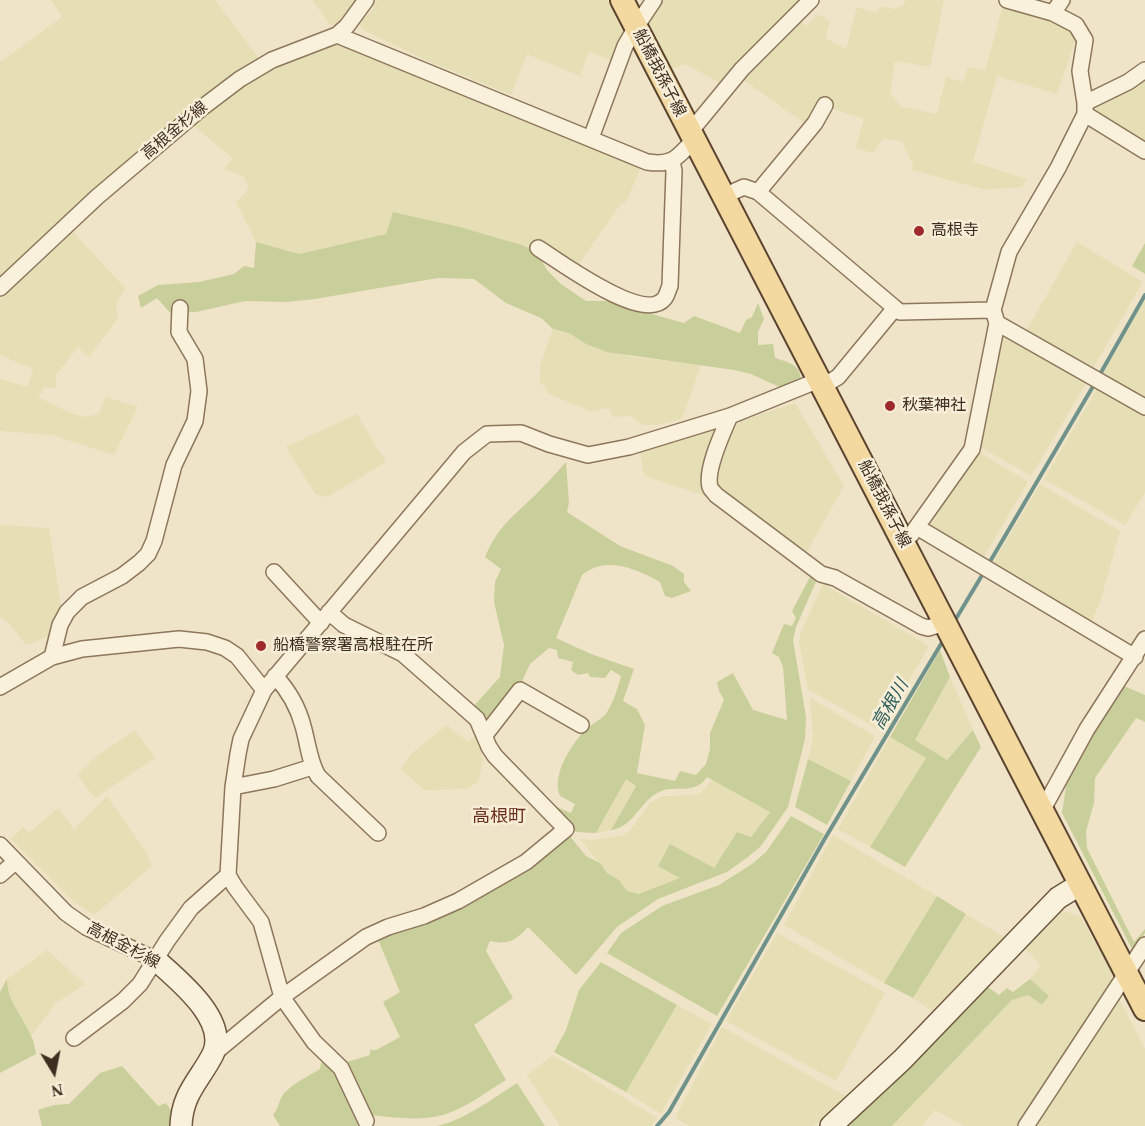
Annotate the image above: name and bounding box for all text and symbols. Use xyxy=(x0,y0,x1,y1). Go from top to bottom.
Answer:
street label: 船橋我孫子線 xyxy=(629,26,689,120)
street label: 高根金杉線 xyxy=(138,98,212,164)
place label: 高根寺 xyxy=(931,221,979,241)
marker: 高根寺 xyxy=(912,224,926,238)
place label: 秋葉神社 xyxy=(902,396,966,416)
marker: 秋葉神社 xyxy=(883,399,897,413)
street label: 船橋我孫子線 xyxy=(854,457,914,551)
place label: 船橋警察署高根駐在所 xyxy=(273,636,433,656)
marker: 船橋警察署高根駐在所 xyxy=(254,639,268,653)
water label: 高根川 xyxy=(868,676,914,734)
district label: 高根町 xyxy=(472,806,526,828)
street label: 高根金杉線 xyxy=(83,919,163,973)
north arrow xyxy=(24,1042,84,1102)
text: N xyxy=(50,1081,64,1100)

